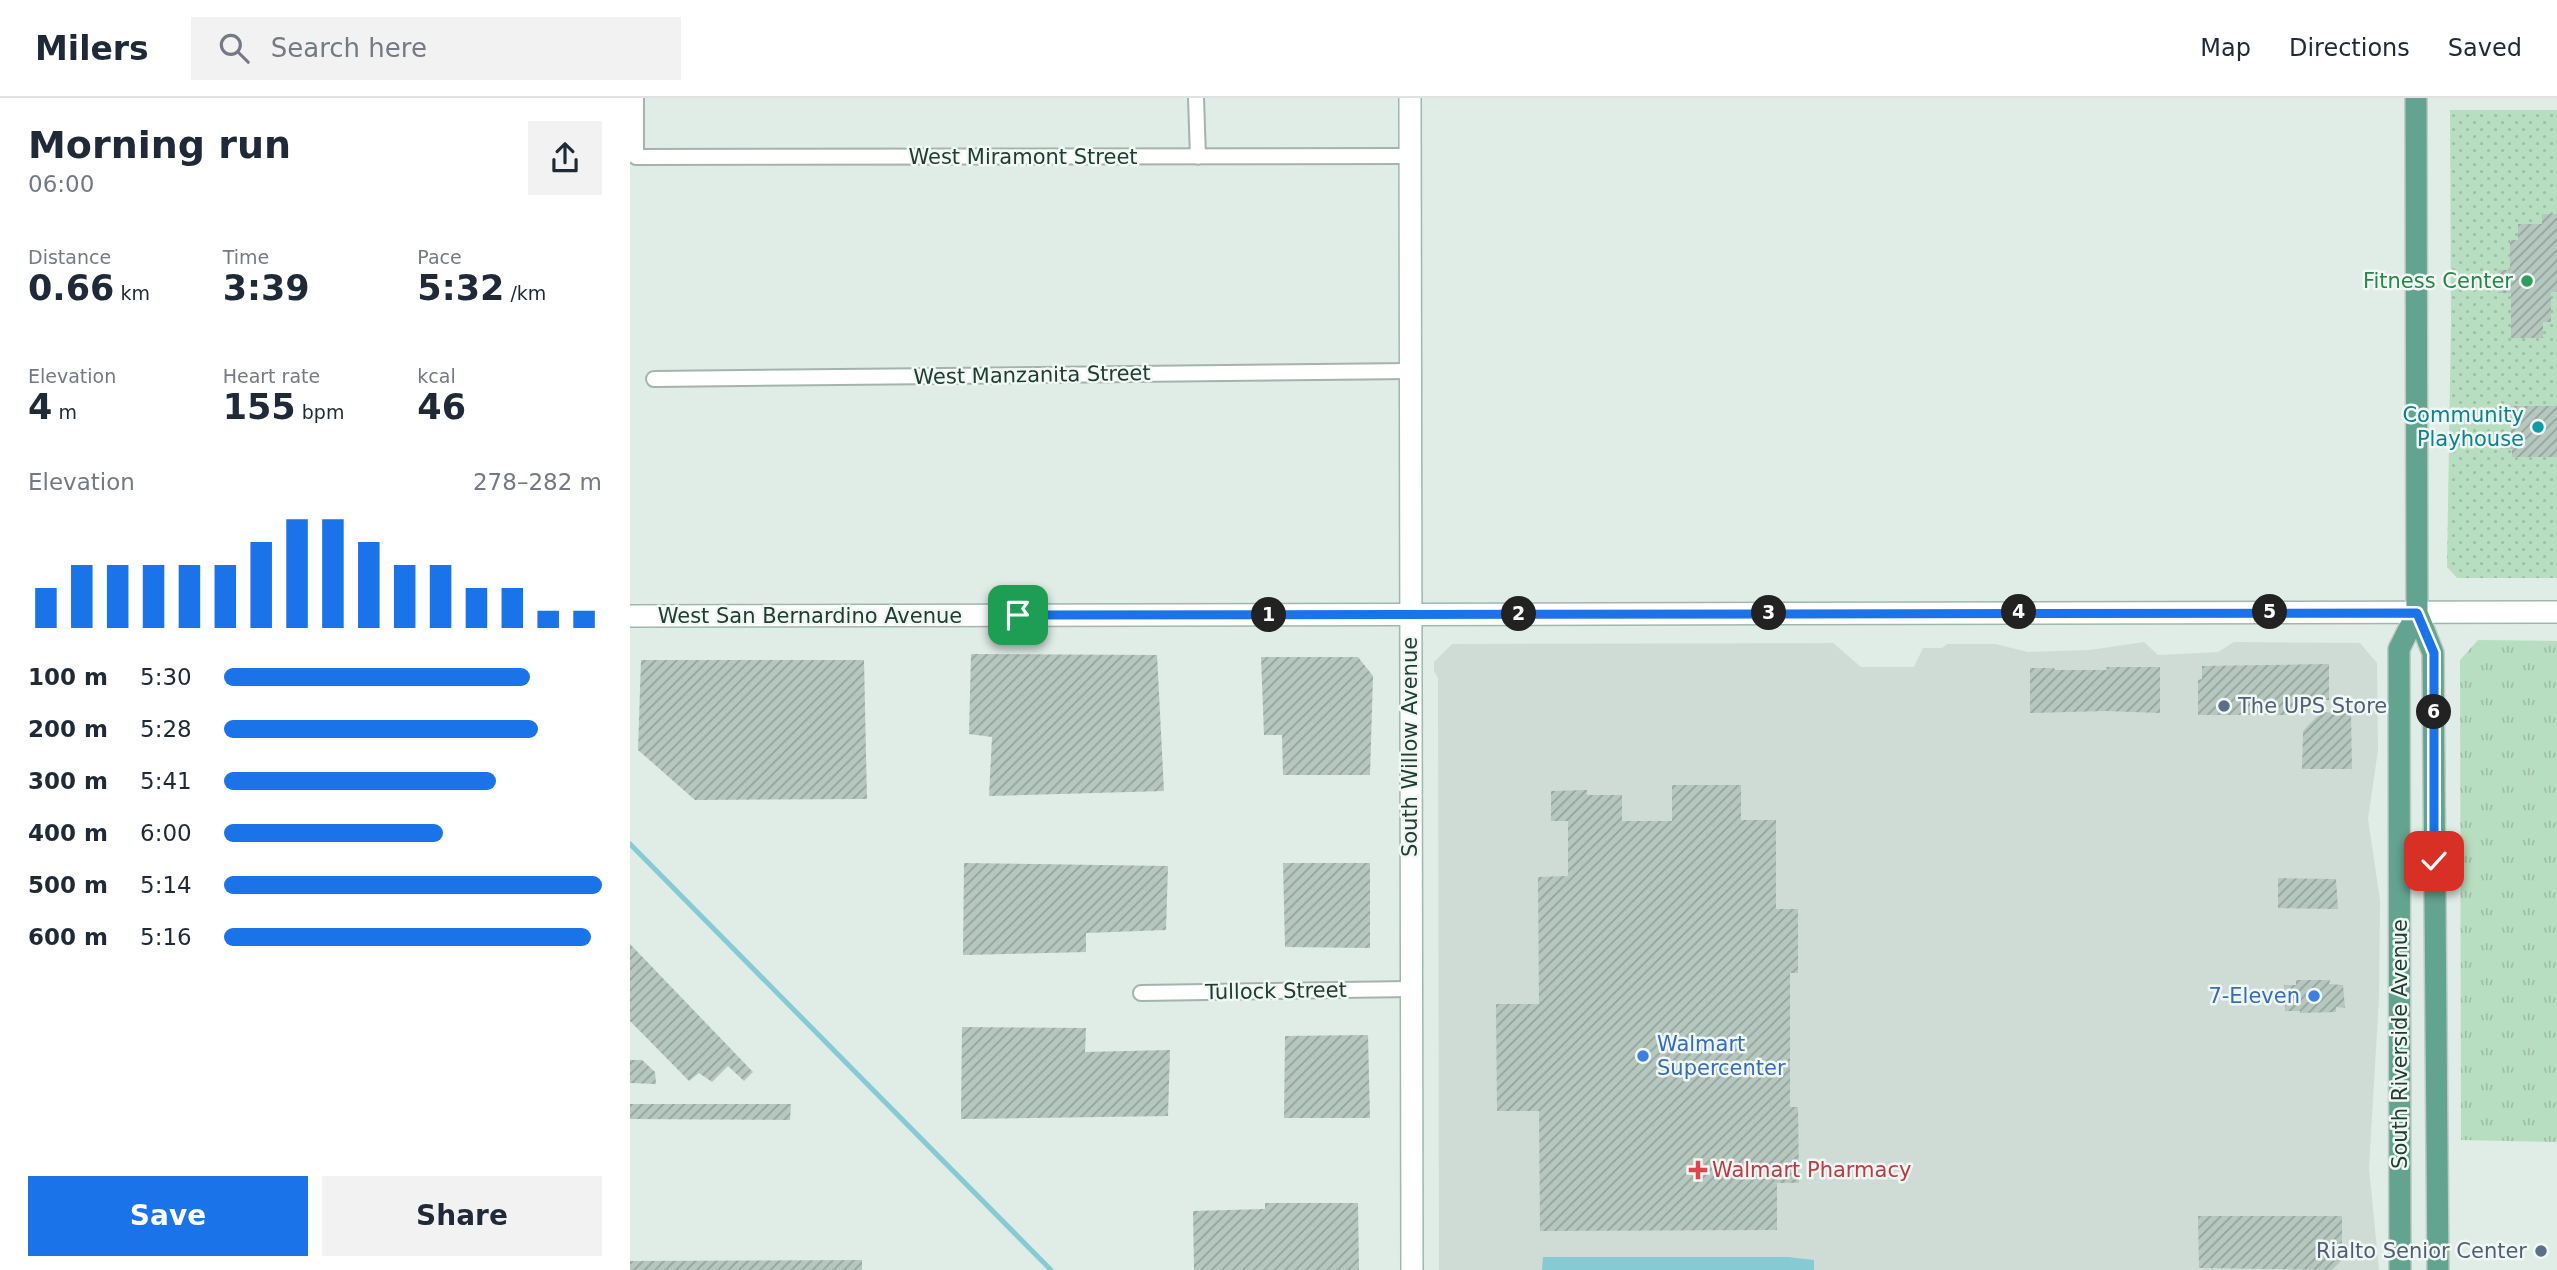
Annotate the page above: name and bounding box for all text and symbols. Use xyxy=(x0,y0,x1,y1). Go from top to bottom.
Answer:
search box xyxy=(191,17,681,80)
text: Milers xyxy=(35,29,149,68)
icon: search xyxy=(215,29,253,67)
text: Search here xyxy=(271,33,427,63)
text: Map xyxy=(2200,34,2251,62)
text: Directions xyxy=(2289,34,2410,62)
text: Saved xyxy=(2448,34,2522,62)
button: share xyxy=(528,121,602,195)
text: Morning run xyxy=(28,123,291,167)
street label: West Miramont Street xyxy=(908,145,1138,169)
text: 06:00 xyxy=(28,171,94,197)
text: Distance xyxy=(28,246,111,268)
text: Time xyxy=(223,246,269,268)
text: Pace xyxy=(417,246,462,268)
text: 0.66 xyxy=(28,268,114,308)
text: 3:39 xyxy=(223,268,310,308)
text: 5:32 xyxy=(417,268,504,308)
place label: Fitness Center xyxy=(2363,269,2513,293)
marker: Fitness Center xyxy=(2519,273,2535,289)
text: km xyxy=(114,282,150,304)
text: /km xyxy=(504,282,546,304)
street label: West Manzanita Street xyxy=(913,361,1151,389)
text: Elevation xyxy=(28,365,116,387)
text: Heart rate xyxy=(223,365,320,387)
text: kcal xyxy=(417,365,456,387)
text: 4 xyxy=(28,387,52,427)
text: 155 xyxy=(223,387,296,427)
text: 46 xyxy=(417,387,466,427)
text: m xyxy=(52,401,77,423)
text: bpm xyxy=(296,401,344,423)
place label: Community Playhouse xyxy=(2402,403,2524,451)
marker: Community Playhouse xyxy=(2530,419,2546,435)
text: Elevation xyxy=(28,469,135,495)
text: 278–282 m xyxy=(473,469,602,495)
pin xyxy=(988,585,1048,645)
pin: 4 xyxy=(2002,594,2036,630)
pin: 5 xyxy=(2252,594,2288,630)
icon: arrive xyxy=(999,596,1037,634)
pin: 2 xyxy=(1502,596,1536,632)
pin: 3 xyxy=(1752,596,1786,630)
pin: 1 xyxy=(1252,598,1286,632)
text: 4 xyxy=(2012,600,2025,622)
text: 5 xyxy=(2263,600,2276,622)
text: 3 xyxy=(1762,601,1775,623)
text: 2 xyxy=(1512,602,1525,624)
text: 1 xyxy=(1262,603,1275,625)
street label: West San Bernardino Avenue xyxy=(658,604,962,628)
street label: South Willow Avenue xyxy=(1398,637,1422,857)
text: 100 m xyxy=(28,664,108,690)
text: 5:30 xyxy=(140,664,192,690)
place label: The UPS Store xyxy=(2237,694,2387,718)
pin: 6 xyxy=(2416,694,2452,730)
marker: The UPS Store xyxy=(2216,698,2232,714)
text: 6 xyxy=(2427,700,2440,722)
text: 200 m xyxy=(28,716,108,742)
text: 5:28 xyxy=(140,716,192,742)
text: 300 m xyxy=(28,768,108,794)
text: 5:41 xyxy=(140,768,192,794)
text: 400 m xyxy=(28,820,108,846)
text: 6:00 xyxy=(140,820,192,846)
pin xyxy=(2404,831,2464,891)
icon: check xyxy=(2415,842,2453,880)
text: 500 m xyxy=(28,872,108,898)
text: 5:14 xyxy=(140,872,192,898)
street label: South Riverside Avenue xyxy=(2388,919,2412,1169)
text: 600 m xyxy=(28,924,108,950)
text: 5:16 xyxy=(140,924,192,950)
street label: Tullock Street xyxy=(1204,978,1347,1004)
place label: 7-Eleven xyxy=(2208,984,2300,1008)
marker: 7-Eleven xyxy=(2306,988,2322,1004)
place label: Walmart Supercenter xyxy=(1657,1032,1786,1080)
marker: Walmart Supercenter xyxy=(1635,1048,1651,1064)
place label: Walmart Pharmacy xyxy=(1712,1158,1911,1182)
marker: Walmart Pharmacy xyxy=(1690,1162,1706,1178)
button: Save xyxy=(28,1176,308,1256)
button: Share xyxy=(322,1176,602,1256)
place label: Rialto Senior Center xyxy=(2316,1239,2527,1263)
marker: Rialto Senior Center xyxy=(2533,1243,2549,1259)

